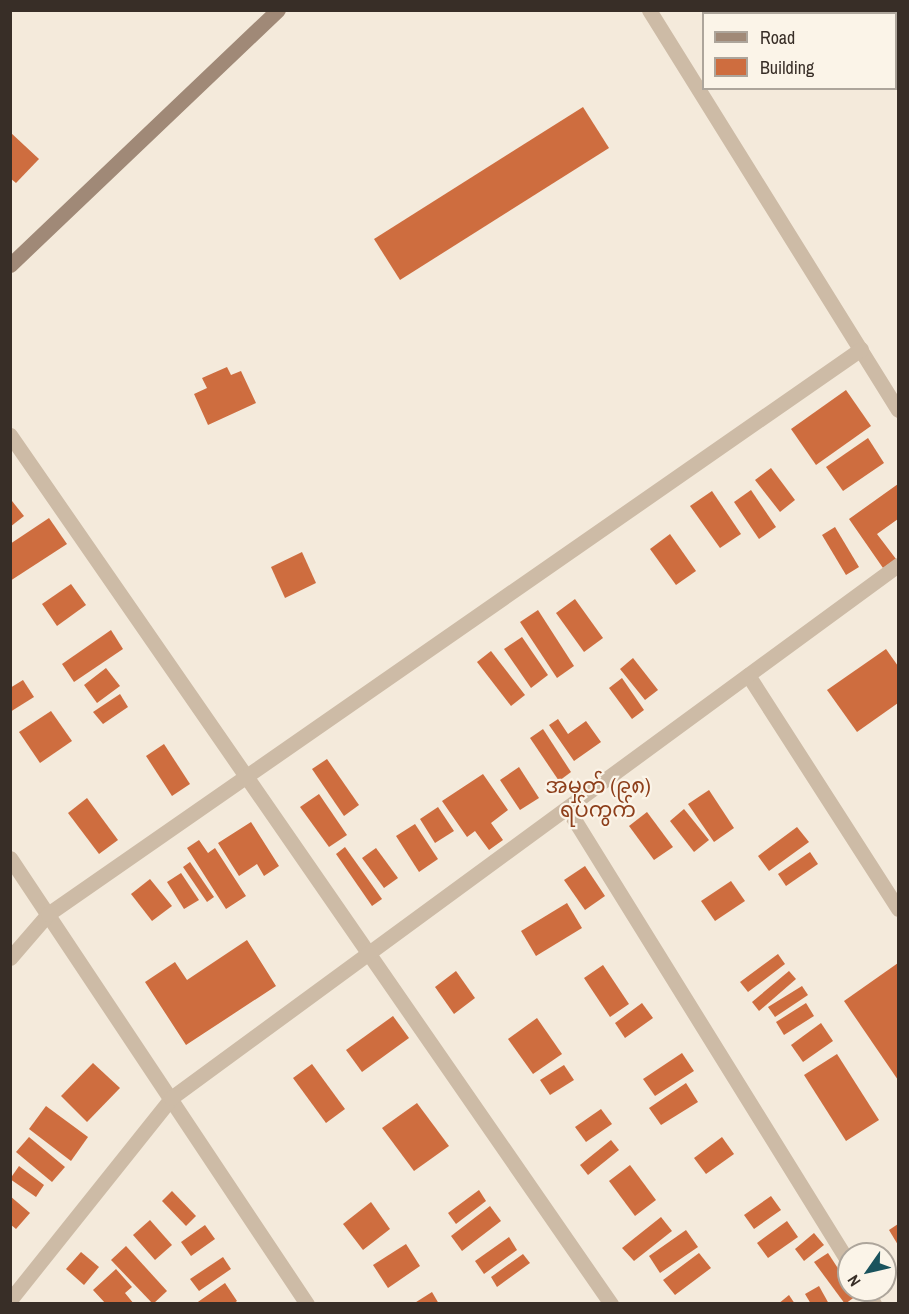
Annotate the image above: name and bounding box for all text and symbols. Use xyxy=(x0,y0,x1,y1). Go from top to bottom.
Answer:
legend xyxy=(702,12,897,90)
text: Road xyxy=(760,25,795,50)
text: Building xyxy=(760,55,814,80)
district label: အမှတ် (၉၈) ရပ်ကွက် xyxy=(545,773,651,823)
north arrow xyxy=(837,1242,897,1302)
text: N xyxy=(842,1271,866,1291)

